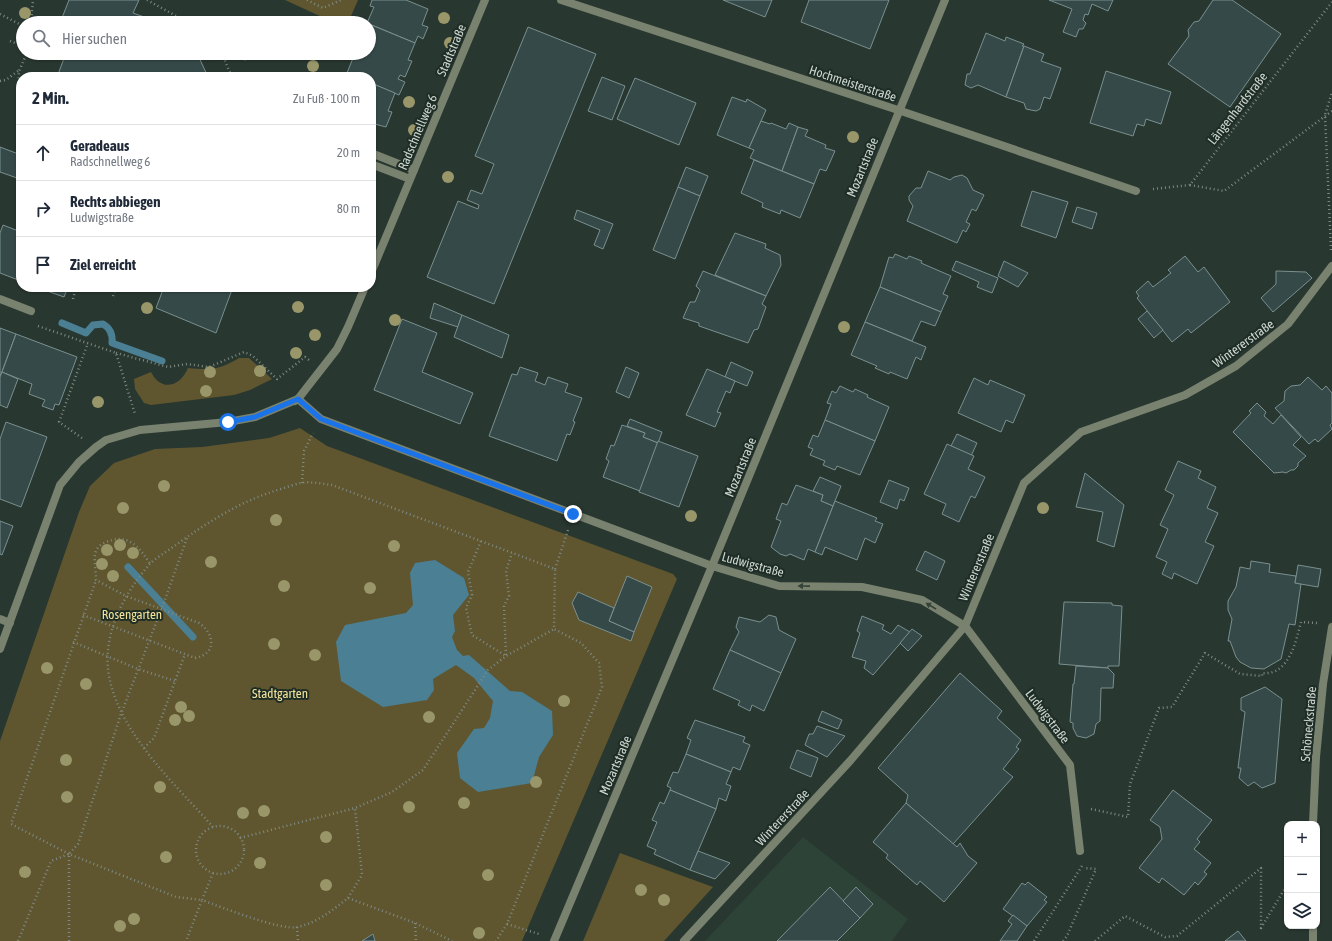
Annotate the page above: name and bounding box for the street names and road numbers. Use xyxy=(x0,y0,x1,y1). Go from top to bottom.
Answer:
street label: Stadtstraße xyxy=(434,22,469,78)
street label: Hochmeisterstraße xyxy=(807,62,898,105)
street label: Längenhardstraße xyxy=(1205,69,1270,147)
street label: Radschnellweg 6 xyxy=(395,92,440,172)
street label: Mozartstraße xyxy=(844,135,881,199)
street label: Wintererstraße xyxy=(1210,316,1277,371)
street label: Mozartstraße xyxy=(722,435,759,499)
street label: Wintererstraße xyxy=(956,531,997,603)
street label: Ludwigstraße xyxy=(720,549,786,580)
street label: Ludwigstraße xyxy=(1022,686,1073,746)
street label: Schöneckstraße xyxy=(1298,686,1319,762)
street label: Mozartstraße xyxy=(596,733,635,797)
street label: Wintererstraße xyxy=(752,786,812,849)

